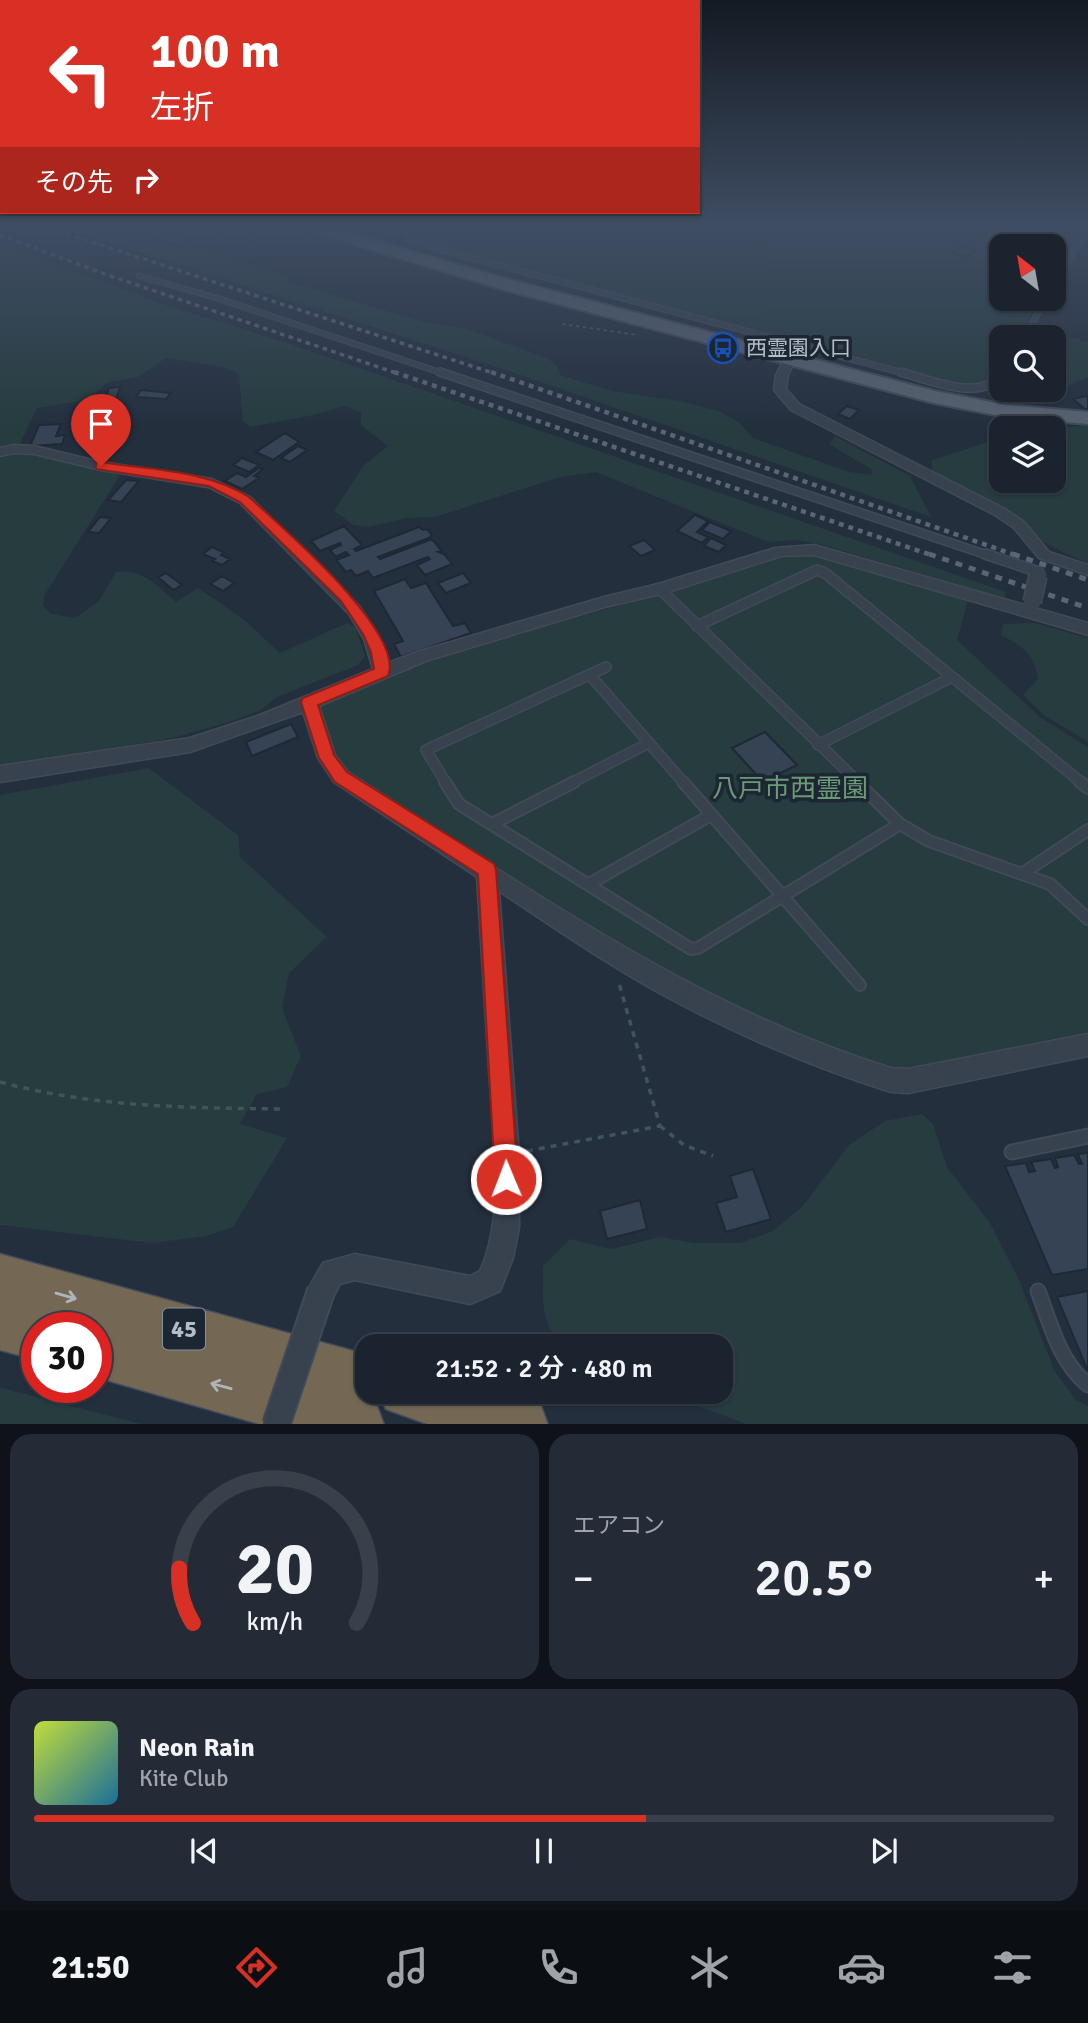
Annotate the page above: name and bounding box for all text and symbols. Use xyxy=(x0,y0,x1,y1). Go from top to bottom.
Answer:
text: 100 m xyxy=(150,21,280,81)
icon: left xyxy=(35,28,126,119)
text: 左折 xyxy=(150,88,214,127)
icon: right xyxy=(127,161,165,199)
text: その先 xyxy=(35,167,113,199)
north arrow xyxy=(989,234,1066,312)
map controls xyxy=(989,234,1066,493)
button: search xyxy=(989,325,1066,402)
bus stop icon: 西霊園入口 xyxy=(706,331,740,365)
place label: 西霊園入口 xyxy=(746,335,851,361)
pin xyxy=(71,394,131,466)
icon: arrive xyxy=(82,405,120,443)
button: layers xyxy=(989,416,1066,493)
park label: 八戸市西霊園 xyxy=(712,773,868,805)
position arrow xyxy=(469,1142,543,1216)
one-way arrow xyxy=(54,1290,76,1303)
road number: 45 xyxy=(163,1308,205,1350)
speed limit sign: 30 xyxy=(21,1312,112,1403)
text: 21:52 · 2 分 · 480 m xyxy=(435,1353,653,1385)
one-way arrow xyxy=(210,1379,232,1392)
text: エアコン xyxy=(573,1511,665,1540)
text: 20 xyxy=(235,1525,314,1614)
text: 20.5° xyxy=(754,1546,873,1610)
text: − xyxy=(573,1555,594,1602)
text: + xyxy=(1033,1555,1054,1602)
text: km/h xyxy=(246,1605,303,1636)
text: Neon Rain xyxy=(139,1732,255,1764)
text: Kite Club xyxy=(139,1764,228,1793)
icon: previous xyxy=(185,1832,223,1870)
icon: pause xyxy=(525,1832,563,1870)
icon: next xyxy=(865,1832,903,1870)
icon: directions xyxy=(232,1943,281,1992)
icon: music xyxy=(383,1943,432,1992)
icon: phone xyxy=(534,1943,583,1992)
icon: climate xyxy=(685,1943,734,1992)
icon: car xyxy=(837,1943,886,1992)
icon: filters xyxy=(988,1943,1037,1992)
text: 21:50 xyxy=(51,1948,130,1987)

